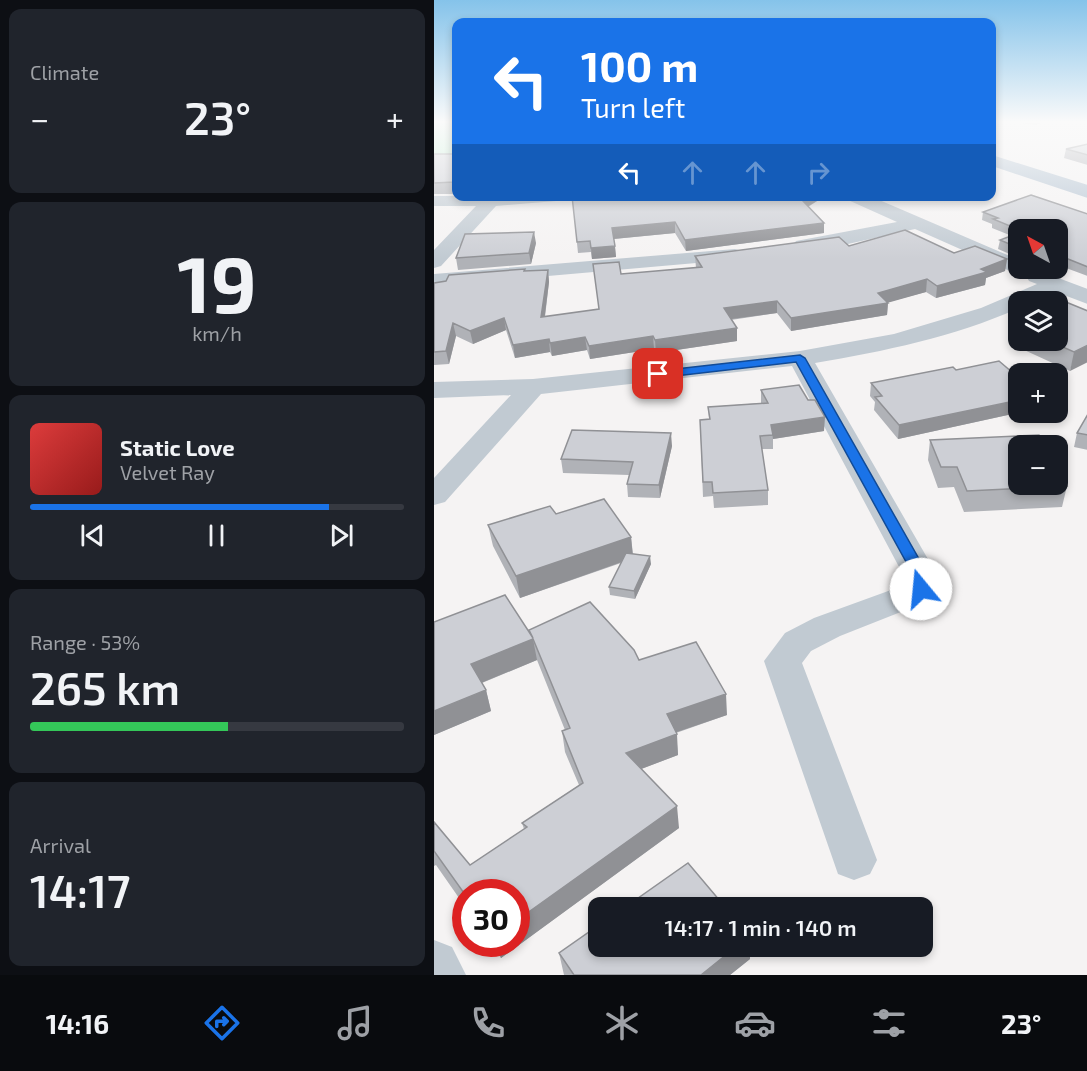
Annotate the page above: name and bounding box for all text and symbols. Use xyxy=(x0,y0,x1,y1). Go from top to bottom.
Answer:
text: 100 m xyxy=(581,40,698,90)
icon: left xyxy=(482,42,560,120)
text: Climate xyxy=(30,60,99,84)
text: 23° xyxy=(184,90,251,144)
text: Turn left xyxy=(581,91,685,123)
text: − xyxy=(30,98,49,138)
text: + xyxy=(386,98,404,138)
icon: left xyxy=(613,156,646,189)
icon: ahead xyxy=(676,156,709,189)
icon: ahead xyxy=(739,156,772,189)
icon: right xyxy=(802,156,835,189)
north arrow xyxy=(1008,219,1068,279)
map controls xyxy=(1008,219,1068,495)
text: 19 xyxy=(177,235,257,329)
button: layers xyxy=(1008,291,1068,351)
text: km/h xyxy=(192,321,242,345)
pin xyxy=(632,348,683,399)
icon: arrive xyxy=(641,357,674,390)
button: + xyxy=(1008,363,1068,423)
text: Static Love xyxy=(120,434,235,460)
button: − xyxy=(1008,435,1068,495)
text: Velvet Ray xyxy=(120,460,215,484)
icon: previous xyxy=(76,519,109,552)
icon: pause xyxy=(200,519,233,552)
icon: next xyxy=(325,519,358,552)
position arrow xyxy=(889,557,953,621)
text: Range · 53% xyxy=(30,630,140,654)
text: 265 km xyxy=(30,660,180,714)
text: Arrival xyxy=(30,833,91,857)
text: 14:17 xyxy=(30,863,131,917)
speed limit sign: 30 xyxy=(452,879,530,957)
text: 14:17 · 1 min · 140 m xyxy=(664,914,857,940)
icon: directions xyxy=(201,1002,243,1044)
icon: music xyxy=(334,1002,376,1044)
icon: phone xyxy=(467,1002,509,1044)
icon: climate xyxy=(601,1002,643,1044)
icon: car xyxy=(734,1002,776,1044)
icon: filters xyxy=(868,1002,910,1044)
text: 14:16 xyxy=(46,1007,109,1039)
text: 23° xyxy=(1001,1007,1041,1039)

